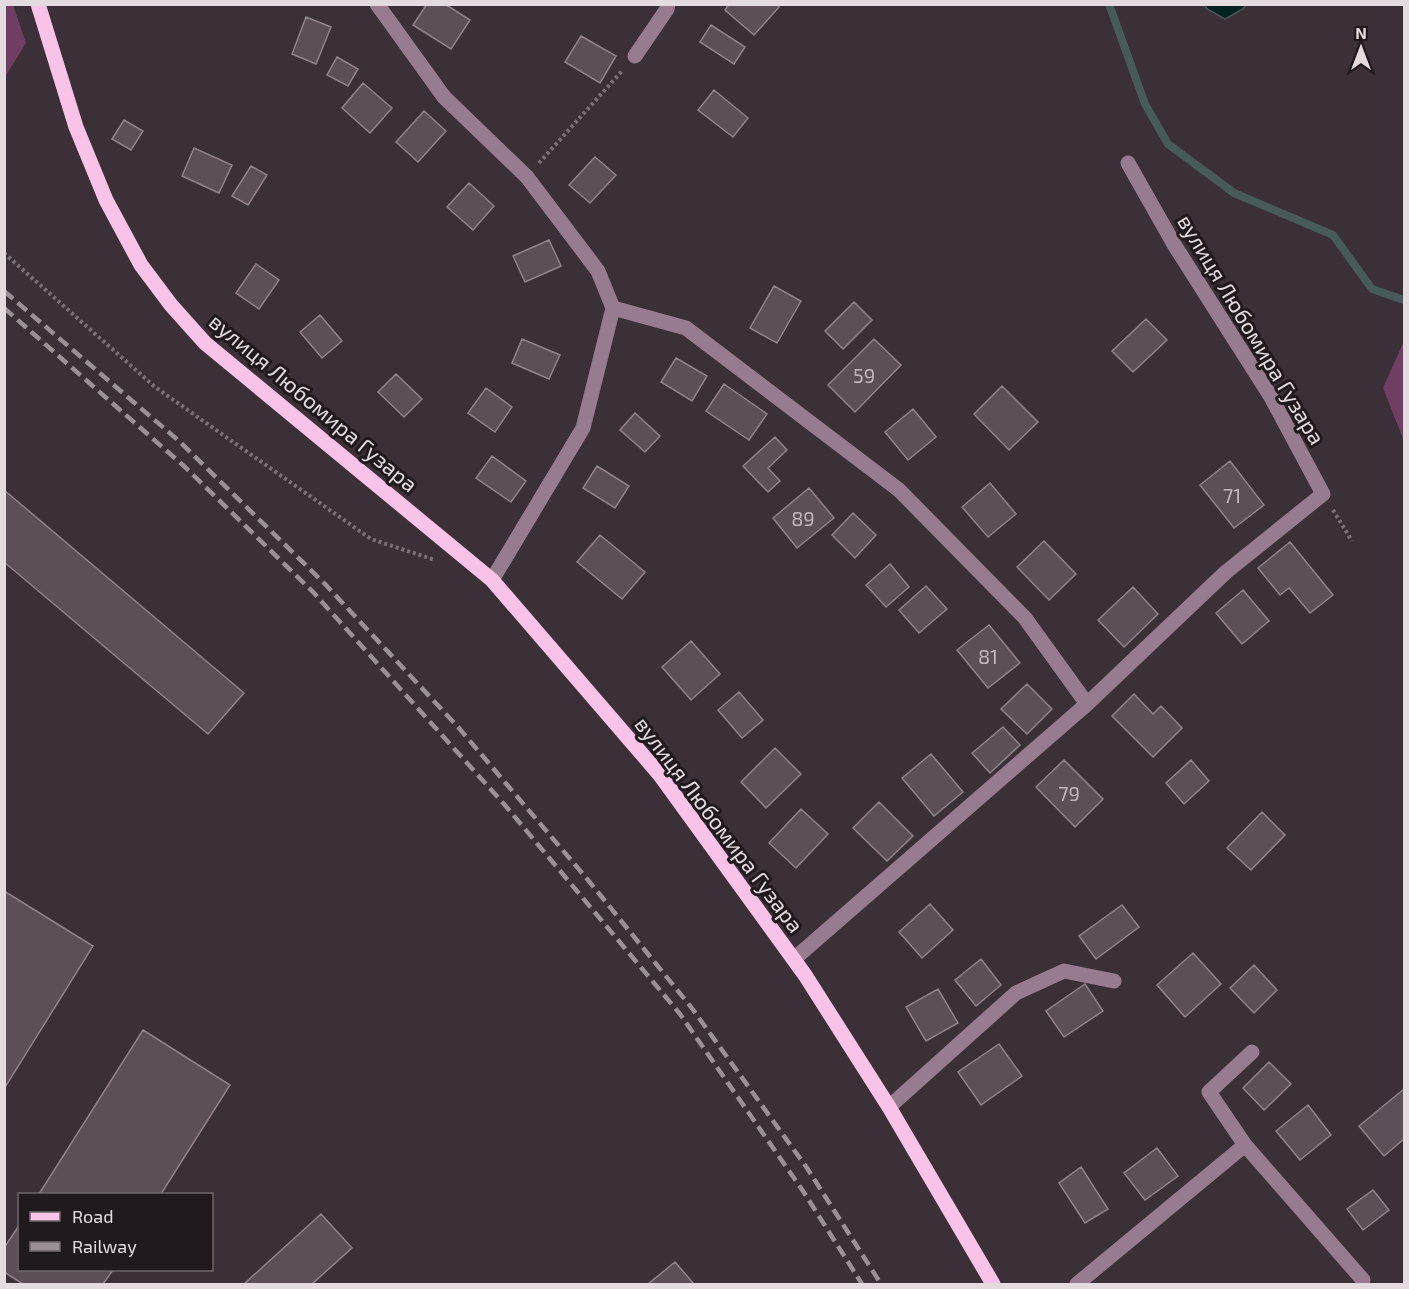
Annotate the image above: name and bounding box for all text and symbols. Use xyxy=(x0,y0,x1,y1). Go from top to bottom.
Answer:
north arrow xyxy=(1331,18,1391,78)
text: N xyxy=(1355,23,1367,42)
street label: вулиця Любомира Гузара xyxy=(1172,209,1331,449)
street label: вулиця Любомира Гузара xyxy=(204,307,423,497)
house number: 59 xyxy=(853,363,875,387)
house number: 71 xyxy=(1223,483,1241,507)
house number: 89 xyxy=(791,506,815,530)
house number: 81 xyxy=(978,644,998,668)
street label: вулиця Любомира Гузара xyxy=(629,711,810,938)
house number: 79 xyxy=(1058,781,1080,805)
legend xyxy=(18,1193,213,1271)
text: Road xyxy=(72,1205,113,1227)
text: Railway xyxy=(72,1235,137,1257)

